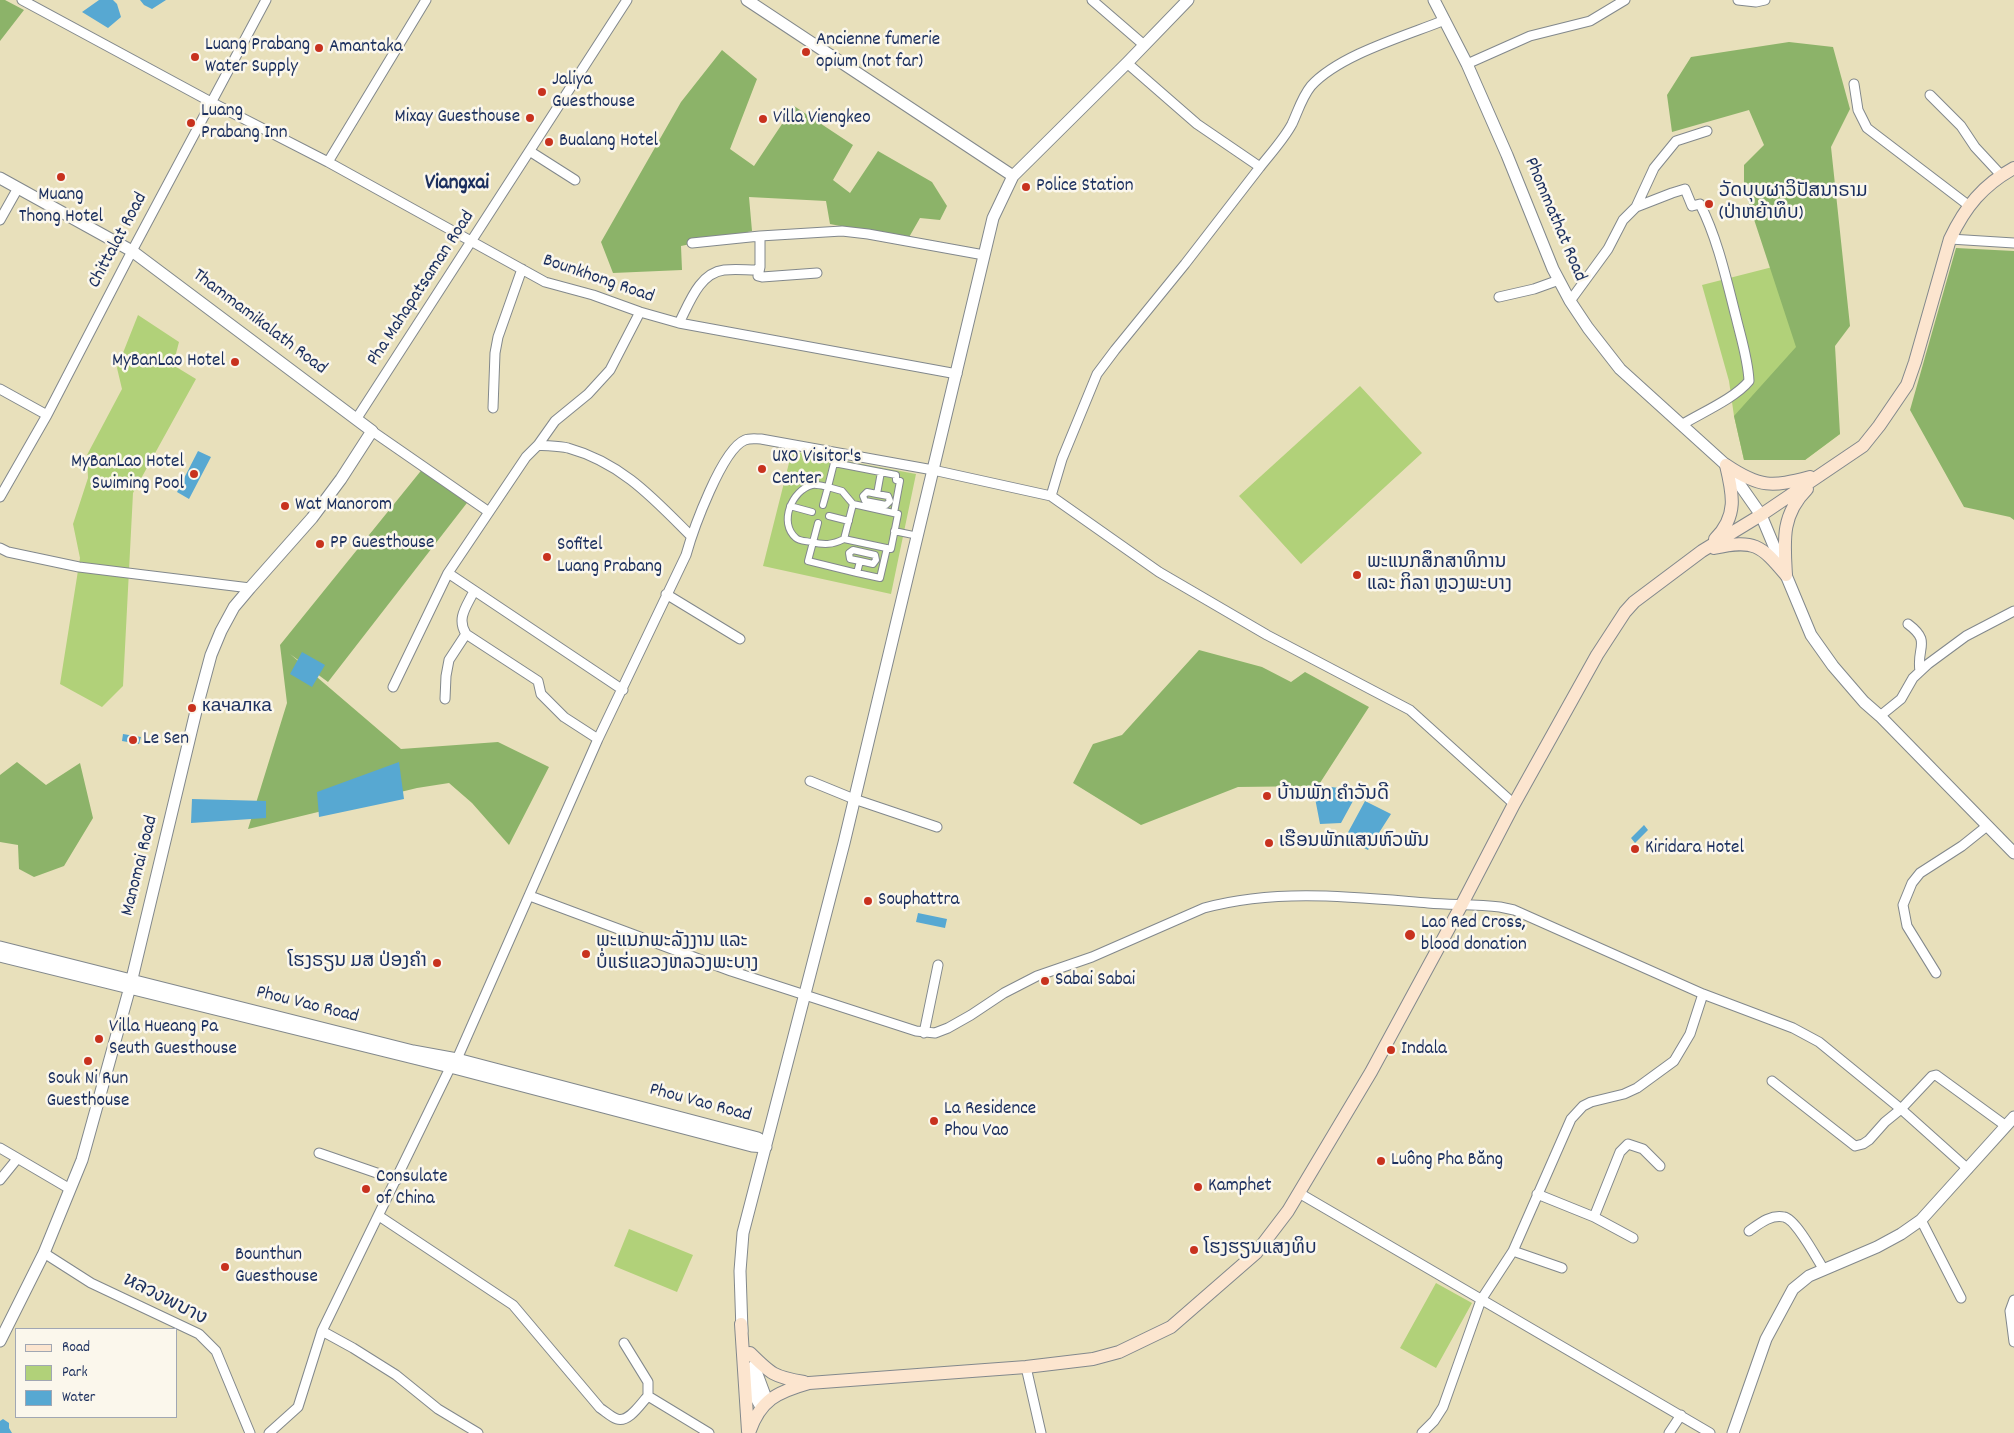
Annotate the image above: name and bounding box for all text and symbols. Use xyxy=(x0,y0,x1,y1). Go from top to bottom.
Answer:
place label: Ancienne fumerie opium (not far) xyxy=(816,30,940,74)
place label: Luang Prabang Water Supply xyxy=(205,35,310,79)
place label: Amantaka xyxy=(329,37,403,59)
marker: Amantaka xyxy=(313,42,325,54)
marker: Ancienne fumerie opium (not far) xyxy=(800,46,812,58)
marker: Luang Prabang Water Supply xyxy=(189,51,201,63)
place label: Jaliya Guesthouse xyxy=(552,70,635,114)
marker: Jaliya Guesthouse xyxy=(536,86,548,98)
place label: Luang Prabang Inn xyxy=(201,101,288,145)
place label: Mixay Guesthouse xyxy=(395,107,520,129)
place label: Villa Viengkeo xyxy=(773,108,871,130)
marker: Mixay Guesthouse xyxy=(524,112,536,124)
marker: Villa Viengkeo xyxy=(757,113,769,125)
marker: Luang Prabang Inn xyxy=(185,117,197,129)
place label: Bualang Hotel xyxy=(559,131,658,153)
marker: Bualang Hotel xyxy=(543,136,555,148)
street label: Phommathat Road xyxy=(1518,155,1590,285)
marker: Muang Thong Hotel xyxy=(55,171,67,183)
district label: Viangxai xyxy=(425,172,489,198)
place label: Police Station xyxy=(1036,176,1133,198)
marker: Police Station xyxy=(1020,181,1032,193)
place label: ວັດບຸບຜາວິປັສນາຣາມ (ປ່າຫຍ້າທຶບ) xyxy=(1719,182,1868,226)
place label: Muang Thong Hotel xyxy=(19,185,103,229)
street label: Chittalat Road xyxy=(84,189,154,293)
marker: ວັດບຸບຜາວິປັສນາຣາມ (ປ່າຫຍ້າທຶບ) xyxy=(1703,198,1715,210)
street label: Pha Mahapatsaman Road xyxy=(363,207,481,371)
street label: Bounkhong Road xyxy=(539,250,657,310)
street label: Thammamikalath Road xyxy=(187,265,331,381)
place label: MyBanLao Hotel xyxy=(112,351,225,373)
marker: MyBanLao Hotel xyxy=(229,356,241,368)
place label: UXO Visitor's Center xyxy=(772,447,861,491)
place label: MyBanLao Hotel Swiming Pool xyxy=(71,452,184,496)
marker: UXO Visitor's Center xyxy=(756,463,768,475)
marker: MyBanLao Hotel Swiming Pool xyxy=(188,468,200,480)
place label: Wat Manorom xyxy=(295,495,392,517)
marker: Wat Manorom xyxy=(279,500,291,512)
place label: PP Guesthouse xyxy=(330,533,434,555)
place label: Sofitel Luang Prabang xyxy=(557,535,662,579)
marker: PP Guesthouse xyxy=(314,538,326,550)
marker: Sofitel Luang Prabang xyxy=(541,551,553,563)
place label: ພະແນກສຶກສາທິການ ແລະ ກິລາ ຫຼວງພະບາງ xyxy=(1367,553,1512,597)
marker: ພະແນກສຶກສາທິການ ແລະ ກິລາ ຫຼວງພະບາງ xyxy=(1351,569,1363,581)
place label: качалка xyxy=(202,697,276,719)
marker: качалка xyxy=(186,702,198,714)
place label: Le Sen xyxy=(143,729,189,751)
marker: Le Sen xyxy=(127,734,139,746)
place label: ບ້ານພັກ ຄໍາວັນດີ xyxy=(1277,785,1389,807)
marker: ບ້ານພັກ ຄໍາວັນດີ xyxy=(1261,790,1273,802)
street label: Manomai Road xyxy=(118,813,164,919)
place label: ເຮືອນພັກແສນຫົວພັນ xyxy=(1279,832,1429,854)
marker: ເຮືອນພັກແສນຫົວພັນ xyxy=(1263,837,1275,849)
place label: Kiridara Hotel xyxy=(1645,838,1744,860)
marker: Kiridara Hotel xyxy=(1629,843,1641,855)
place label: Souphattra xyxy=(878,890,959,912)
marker: Souphattra xyxy=(862,895,874,907)
place label: Lao Red Cross, blood donation xyxy=(1421,913,1527,957)
marker: Lao Red Cross, blood donation xyxy=(1403,928,1417,942)
place label: ພະແນກພະລັງງານ ແລະ ບໍ່ແຮ່ແຂວງຫລວງພະບາງ xyxy=(596,932,758,976)
marker: ພະແນກພະລັງງານ ແລະ ບໍ່ແຮ່ແຂວງຫລວງພະບາງ xyxy=(580,948,592,960)
place label: ໂຮງຣຽນ ມສ ປ່ອງຄຳ xyxy=(288,952,427,974)
marker: ໂຮງຣຽນ ມສ ປ່ອງຄຳ xyxy=(431,957,443,969)
place label: Sabai Sabai xyxy=(1055,970,1135,992)
marker: Sabai Sabai xyxy=(1039,975,1051,987)
street label: Phou Vao Road xyxy=(253,982,361,1030)
place label: Villa Hueang Pa Seuth Guesthouse xyxy=(109,1017,237,1061)
marker: Villa Hueang Pa Seuth Guesthouse xyxy=(93,1033,105,1045)
place label: Indala xyxy=(1401,1039,1447,1061)
marker: Indala xyxy=(1385,1044,1397,1056)
marker: Souk Ni Run Guesthouse xyxy=(82,1055,94,1067)
place label: Souk Ni Run Guesthouse xyxy=(47,1069,129,1113)
street label: Phou Vao Road xyxy=(646,1079,754,1129)
place label: La Residence Phou Vao xyxy=(944,1099,1036,1143)
marker: La Residence Phou Vao xyxy=(928,1115,940,1127)
place label: Luông Pha Băng xyxy=(1391,1150,1503,1172)
marker: Luông Pha Băng xyxy=(1375,1155,1387,1167)
place label: Consulate of China xyxy=(376,1167,448,1211)
place label: Kamphet xyxy=(1208,1176,1272,1198)
marker: Kamphet xyxy=(1192,1181,1204,1193)
marker: Consulate of China xyxy=(360,1183,372,1195)
place label: ໂຮງຮຽນແສງທິບ xyxy=(1204,1239,1317,1261)
marker: ໂຮງຮຽນແສງທິບ xyxy=(1188,1244,1200,1256)
place label: Bounthun Guesthouse xyxy=(235,1245,318,1289)
marker: Bounthun Guesthouse xyxy=(219,1261,231,1273)
street label: หลวงพบาง xyxy=(118,1270,210,1332)
legend xyxy=(15,1328,178,1418)
text: Road xyxy=(62,1337,90,1359)
text: Park xyxy=(62,1362,88,1384)
text: Water xyxy=(62,1387,95,1409)

